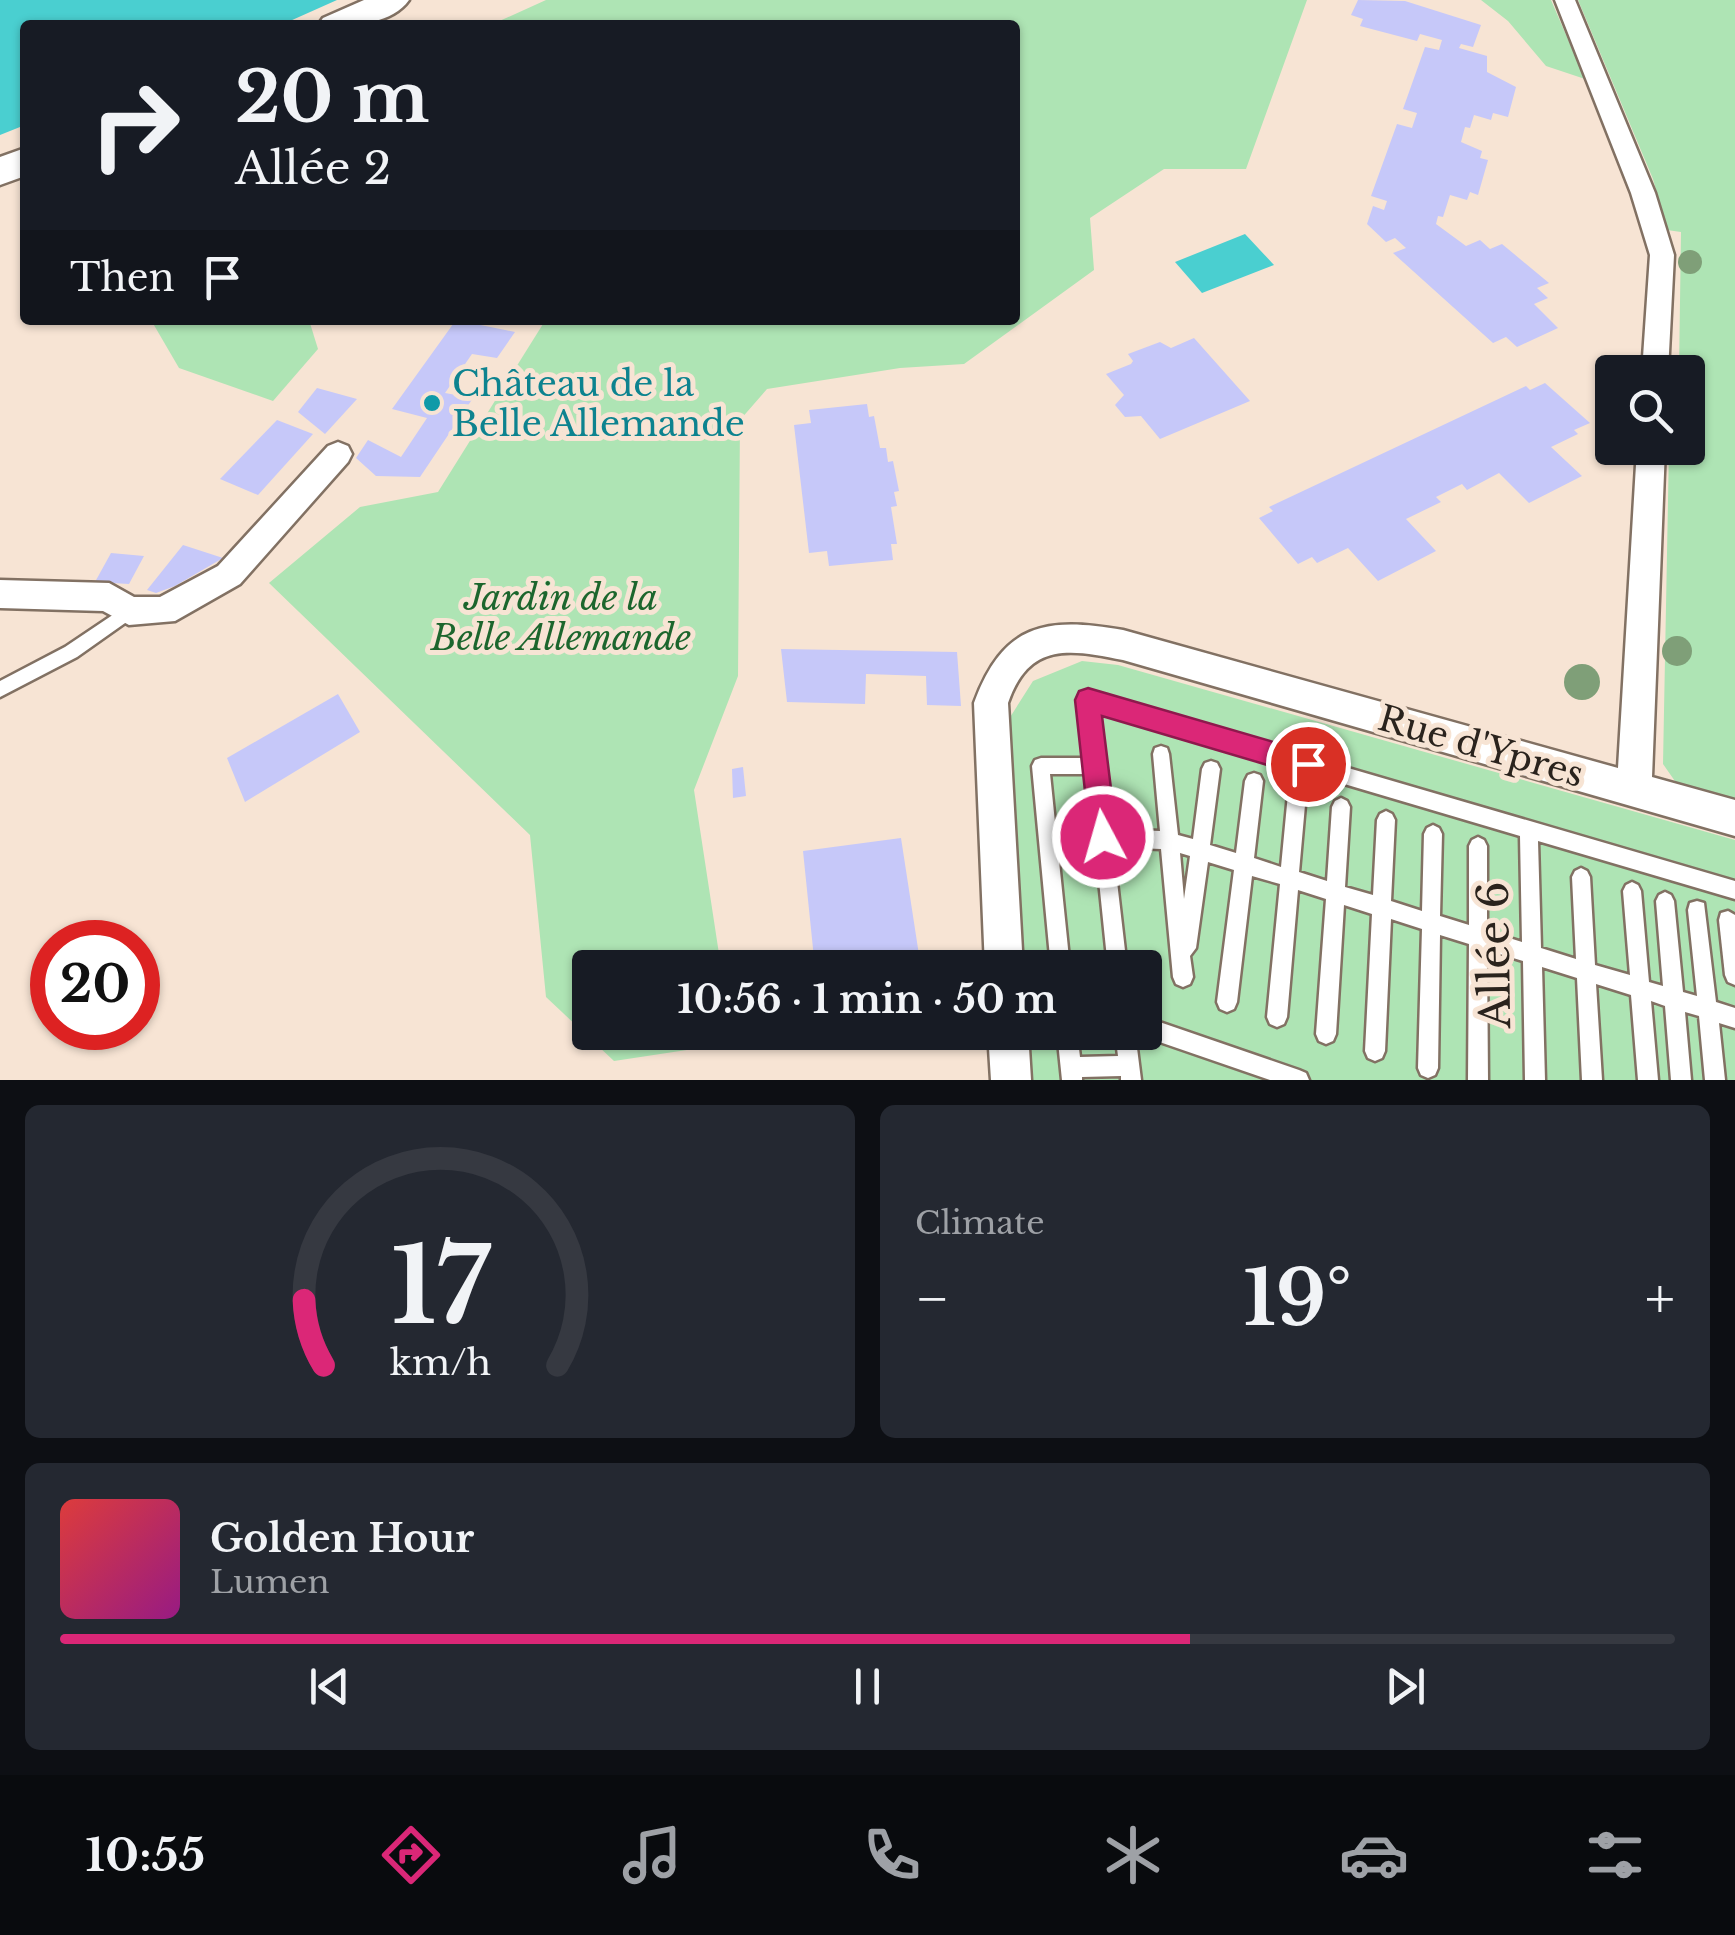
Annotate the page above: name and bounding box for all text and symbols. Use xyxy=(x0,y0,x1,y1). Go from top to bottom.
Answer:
text: 20 m xyxy=(235,54,429,141)
icon: right xyxy=(70,60,200,190)
text: Allée 2 xyxy=(235,140,391,196)
icon: arrive xyxy=(195,250,250,305)
text: Then xyxy=(70,254,175,301)
map controls xyxy=(1595,355,1705,465)
button: search xyxy=(1595,355,1705,465)
place label: Château de la Belle Allemande xyxy=(452,362,745,445)
marker: Château de la Belle Allemande xyxy=(421,392,443,414)
park label: Jardin de la Belle Allemande xyxy=(429,576,691,659)
street label: Rue d'Ypres xyxy=(1373,696,1589,796)
pin xyxy=(1266,722,1351,807)
icon: arrive xyxy=(1281,737,1336,792)
position arrow xyxy=(1051,785,1155,889)
street label: Allée 6 xyxy=(1467,881,1521,1030)
speed limit sign: 20 xyxy=(30,920,160,1050)
text: 10:56 · 1 min · 50 m xyxy=(677,976,1057,1023)
text: Climate xyxy=(915,1203,1044,1243)
text: 17 xyxy=(390,1222,491,1351)
text: 19° xyxy=(1243,1252,1351,1345)
text: − xyxy=(915,1265,950,1333)
text: + xyxy=(1645,1265,1675,1333)
text: km/h xyxy=(389,1340,491,1385)
text: Golden Hour xyxy=(210,1515,474,1562)
text: Lumen xyxy=(210,1562,329,1602)
icon: previous xyxy=(302,1659,357,1714)
icon: pause xyxy=(840,1659,895,1714)
icon: next xyxy=(1378,1659,1433,1714)
icon: directions xyxy=(376,1820,446,1890)
icon: music xyxy=(617,1820,687,1890)
icon: phone xyxy=(857,1820,927,1890)
icon: climate xyxy=(1098,1820,1168,1890)
icon: car xyxy=(1339,1820,1409,1890)
icon: filters xyxy=(1580,1820,1650,1890)
text: 10:55 xyxy=(85,1827,205,1883)

